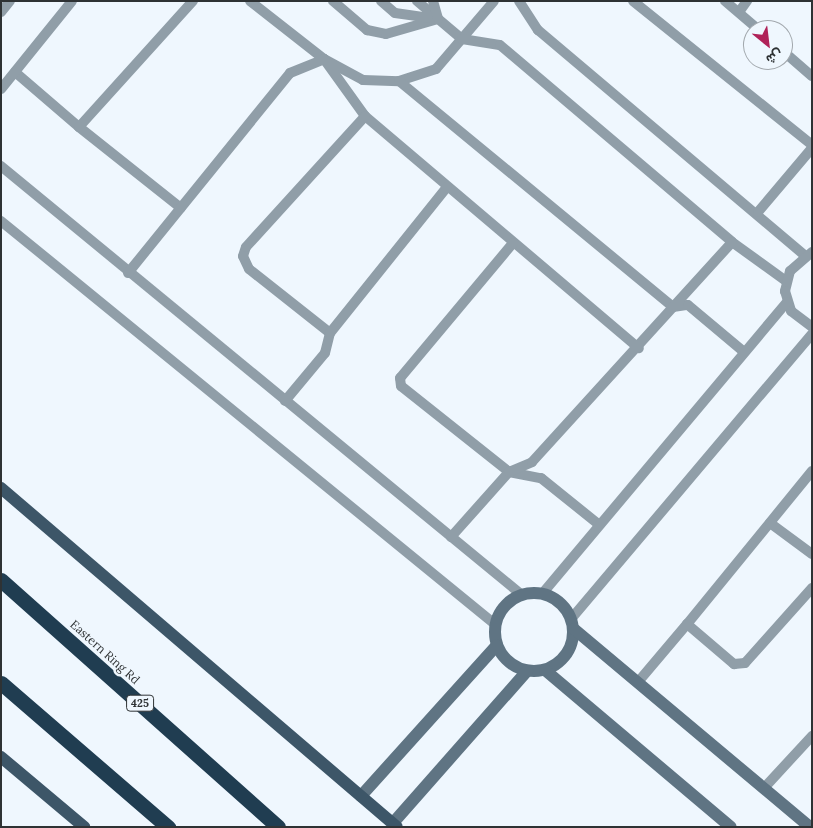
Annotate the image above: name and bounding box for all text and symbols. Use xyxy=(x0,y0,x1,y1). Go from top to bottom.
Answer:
north arrow xyxy=(743,20,793,70)
text: ش xyxy=(763,45,787,69)
street label: Eastern Ring Rd xyxy=(67,617,143,687)
road number: 425 xyxy=(125,694,155,711)

